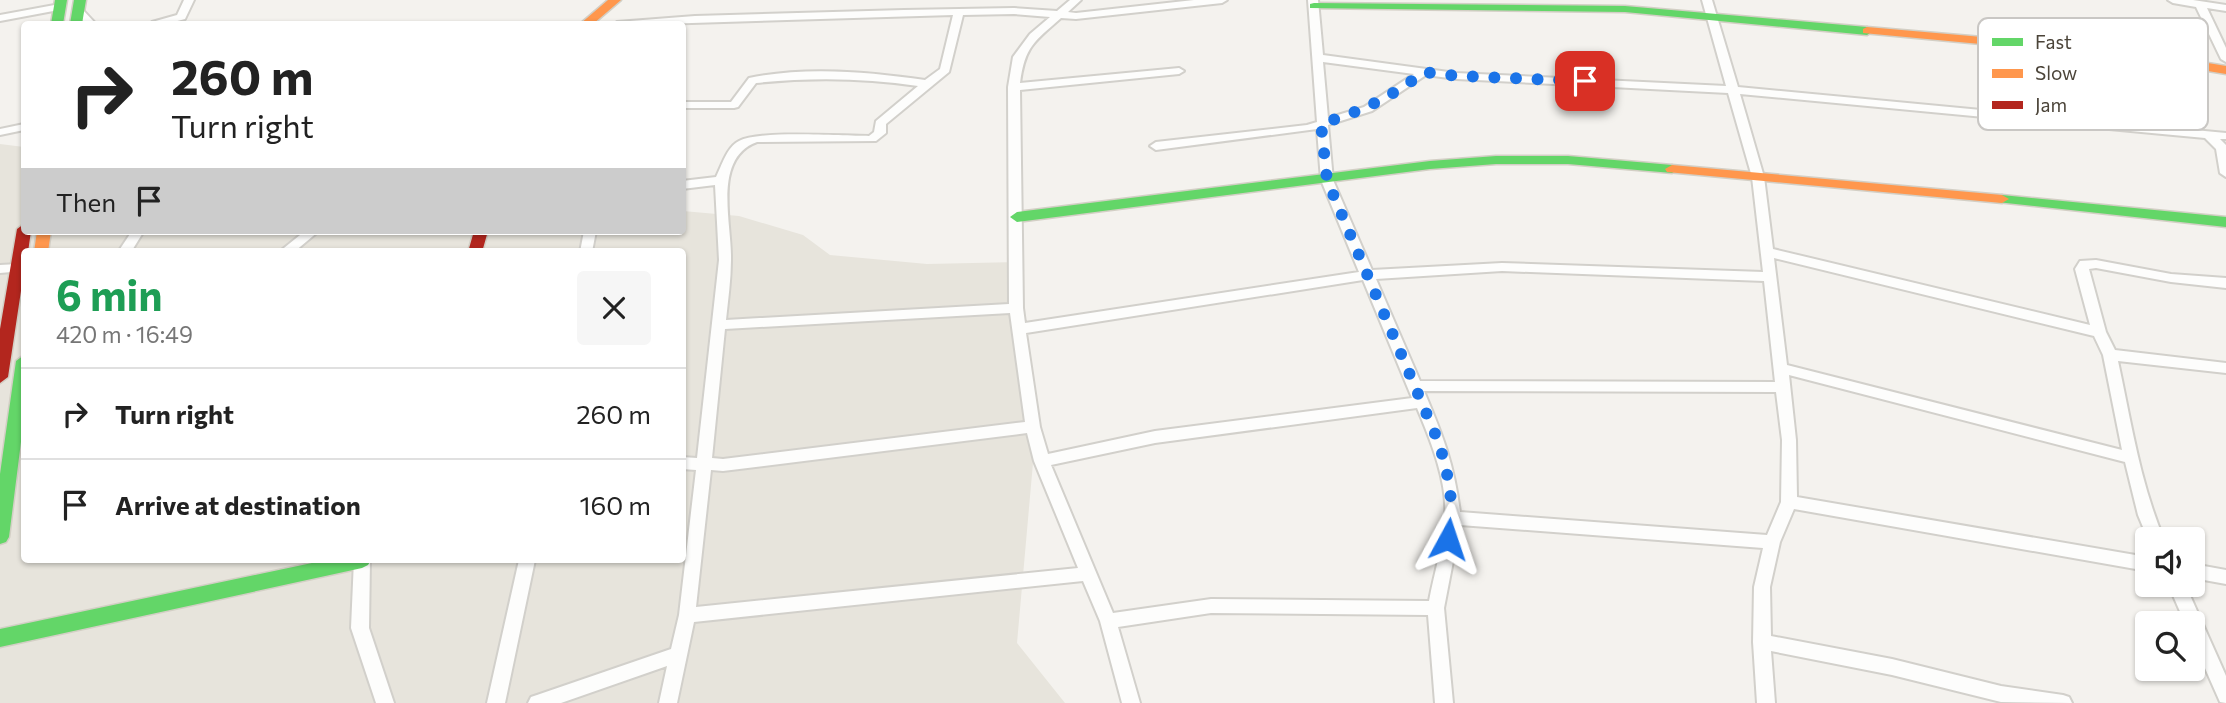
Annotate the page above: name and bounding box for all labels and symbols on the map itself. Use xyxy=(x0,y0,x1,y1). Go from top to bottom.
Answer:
legend xyxy=(1978,18,2208,130)
text: Fast xyxy=(2035,30,2072,53)
pin xyxy=(1555,51,1615,111)
text: Slow xyxy=(2035,61,2077,84)
text: Jam xyxy=(2035,93,2067,116)
position arrow xyxy=(1411,502,1485,576)

